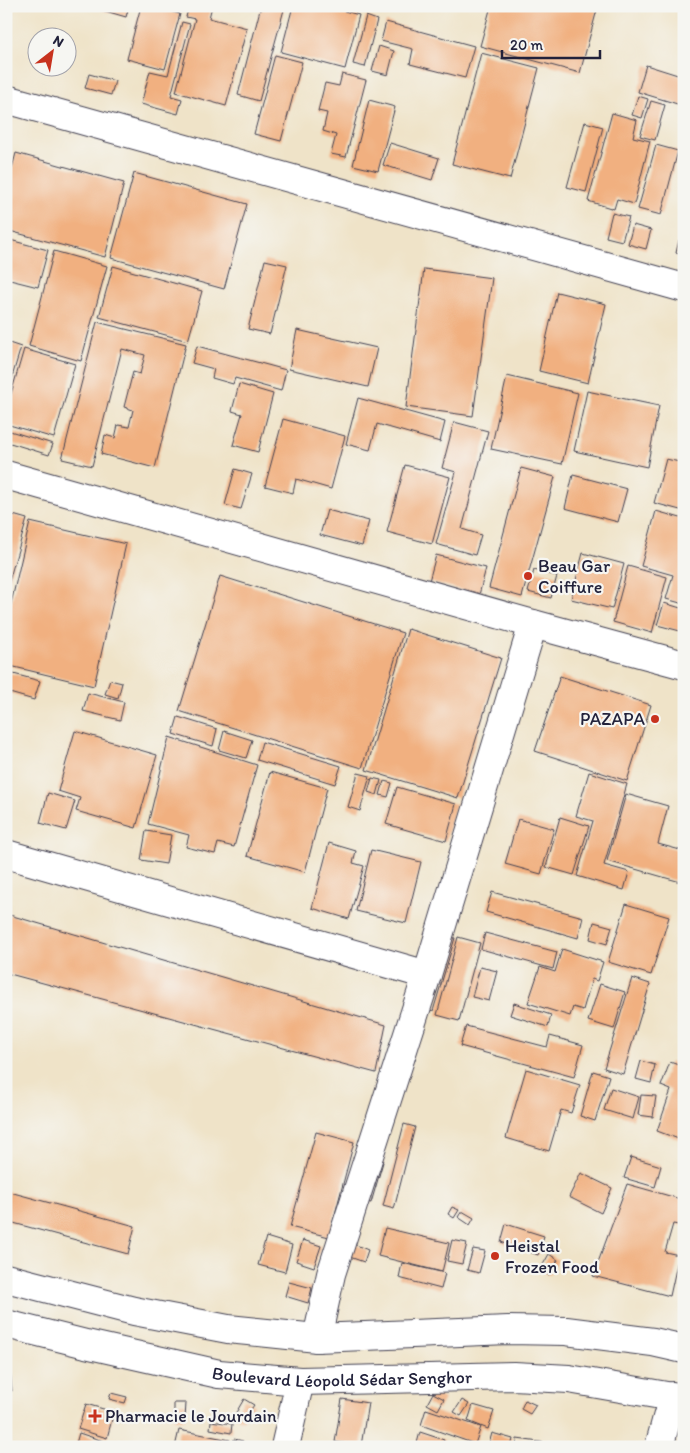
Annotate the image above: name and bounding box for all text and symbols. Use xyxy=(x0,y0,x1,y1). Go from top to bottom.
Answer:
north arrow xyxy=(28,28,78,78)
scale bar xyxy=(502,28,600,60)
text: N xyxy=(50,32,67,51)
text: 20 m xyxy=(510,36,544,54)
place label: Beau Gar Coiffure xyxy=(538,555,611,598)
marker: Beau Gar Coiffure xyxy=(522,570,534,582)
place label: PAZAPA xyxy=(580,708,645,730)
marker: PAZAPA xyxy=(649,713,661,725)
place label: Heistal Frozen Food xyxy=(505,1235,599,1278)
marker: Heistal Frozen Food xyxy=(489,1250,501,1262)
street label: Boulevard Léopold Sédar Senghor xyxy=(210,1362,473,1392)
place label: Pharmacie le Jourdain xyxy=(105,1405,277,1427)
marker: Pharmacie le Jourdain xyxy=(89,1410,101,1422)

